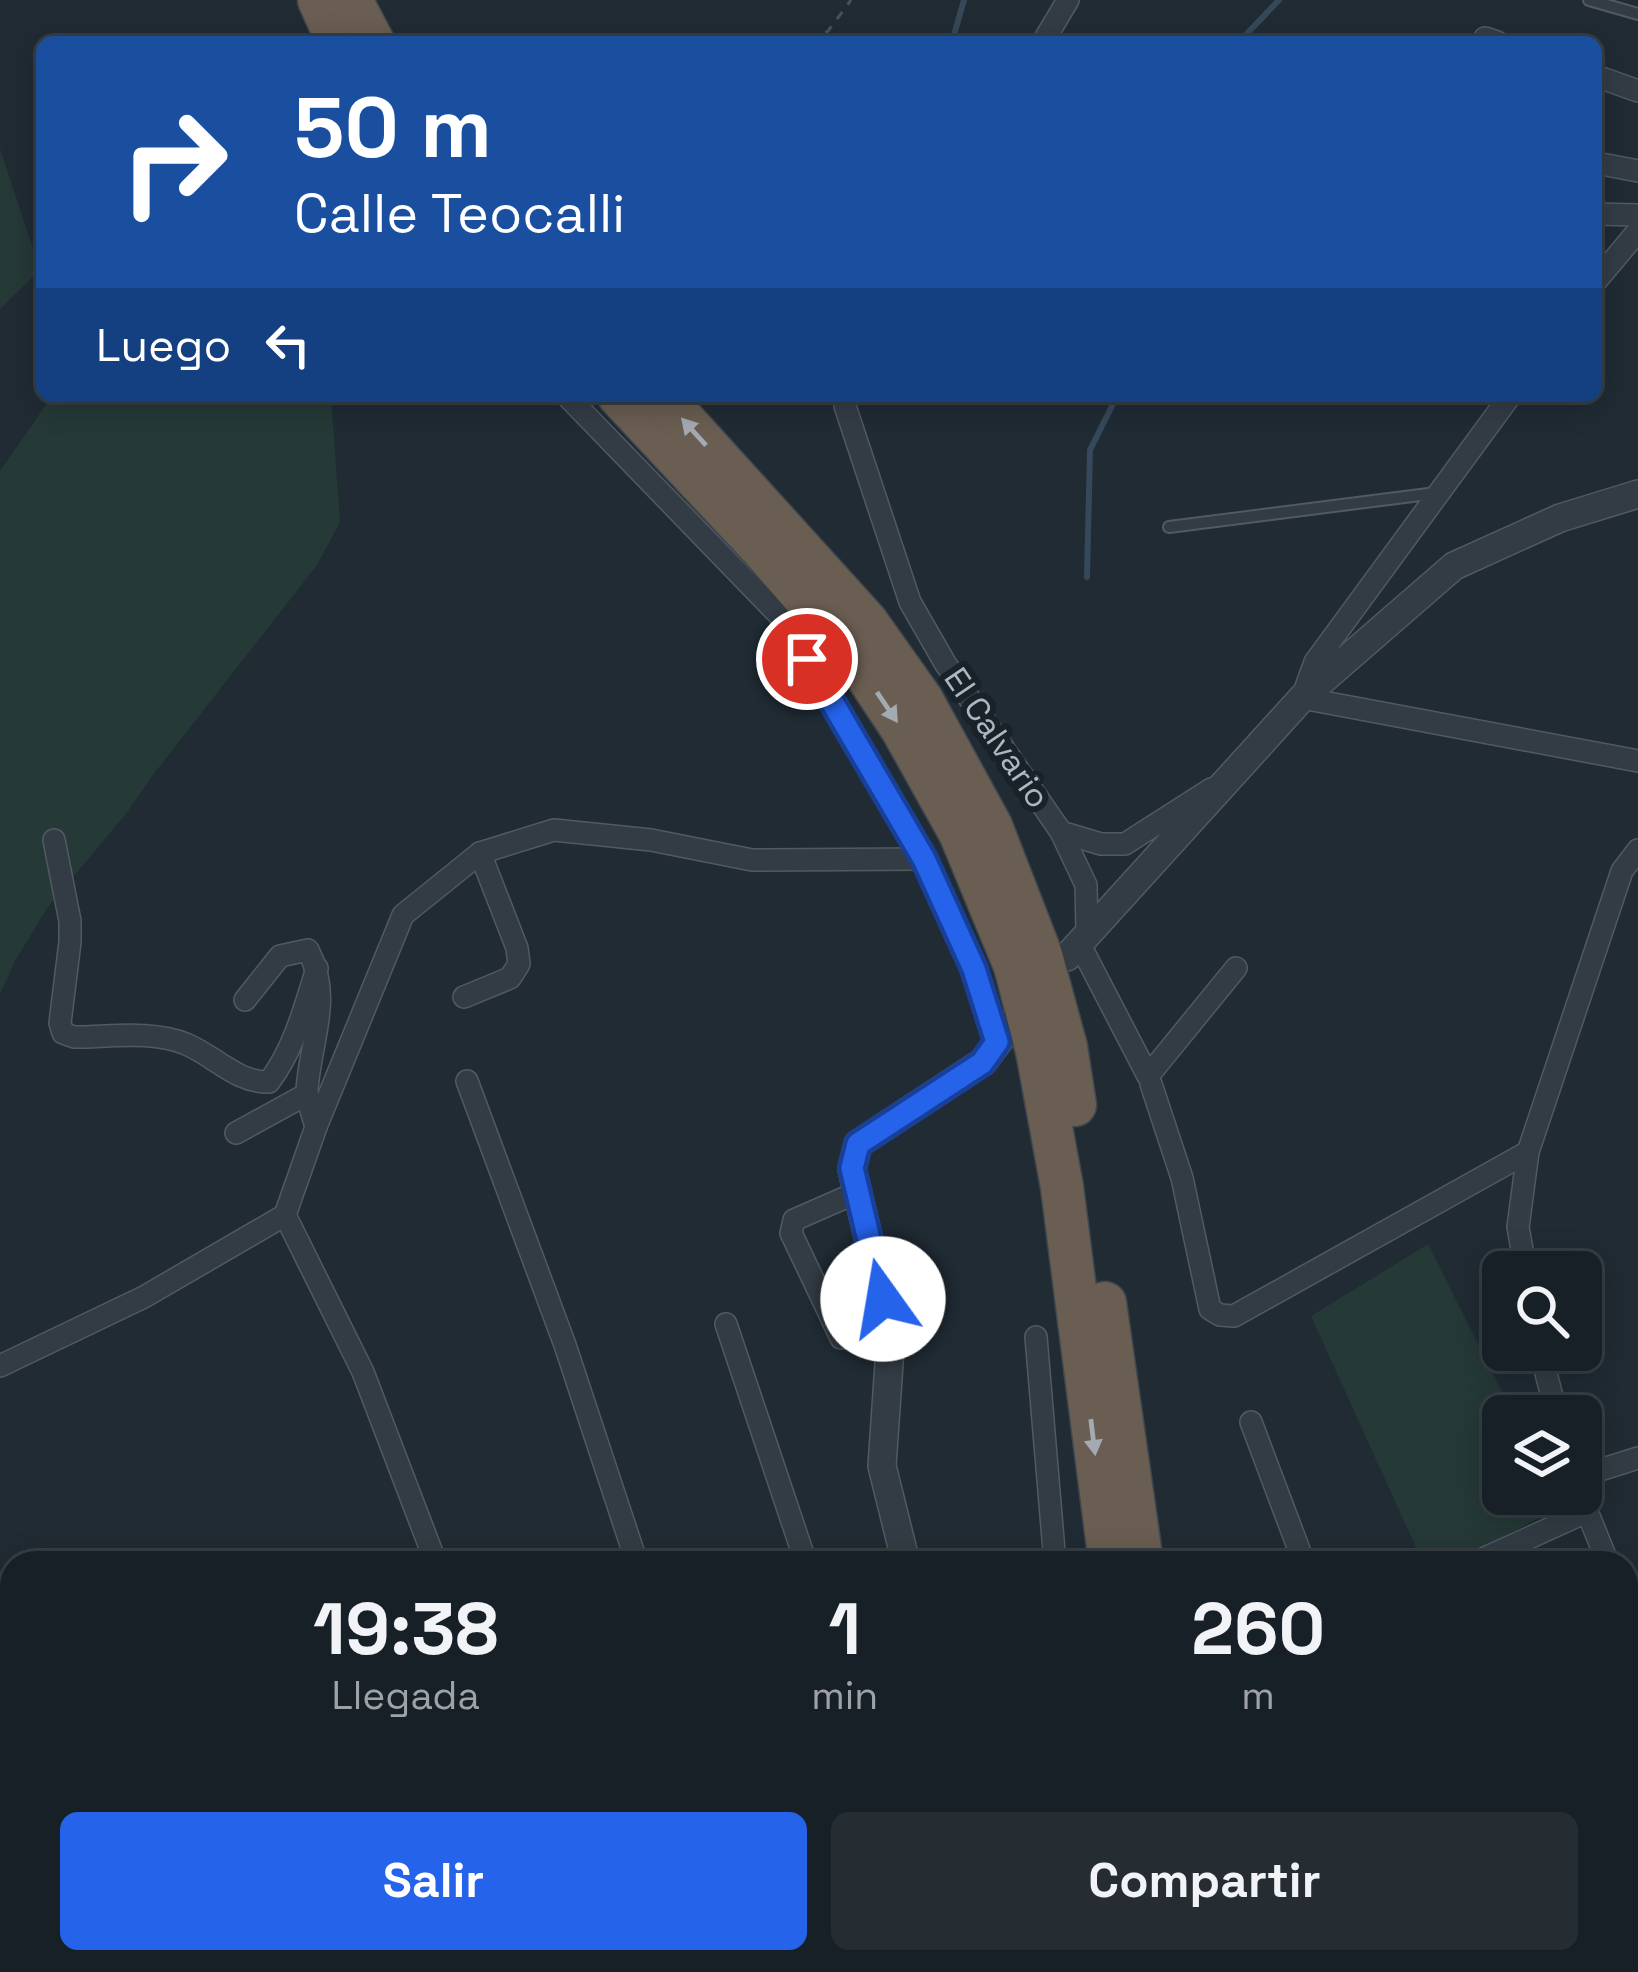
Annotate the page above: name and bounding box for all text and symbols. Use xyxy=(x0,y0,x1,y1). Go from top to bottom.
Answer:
text: 50 m xyxy=(294,74,492,182)
icon: right xyxy=(96,84,252,240)
text: Calle Teocalli xyxy=(294,179,625,248)
icon: left xyxy=(255,312,321,378)
text: Luego xyxy=(96,317,231,374)
one-way arrow xyxy=(681,417,708,447)
pin xyxy=(756,608,858,710)
icon: arrive xyxy=(774,626,840,692)
street label: El Calvario xyxy=(935,660,1059,816)
one-way arrow xyxy=(876,690,898,723)
position arrow xyxy=(820,1236,946,1362)
map controls xyxy=(1482,1251,1602,1515)
button: search xyxy=(1482,1251,1602,1371)
button: layers xyxy=(1482,1395,1602,1515)
one-way arrow xyxy=(1084,1419,1103,1456)
text: 19:38 xyxy=(313,1583,498,1675)
text: 1 xyxy=(829,1583,861,1675)
text: 260 xyxy=(1191,1583,1325,1675)
text: Llegada xyxy=(331,1671,480,1720)
text: min xyxy=(811,1671,878,1720)
text: m xyxy=(1241,1671,1275,1720)
button: Salir xyxy=(60,1812,807,1950)
button: Compartir xyxy=(831,1812,1578,1950)

